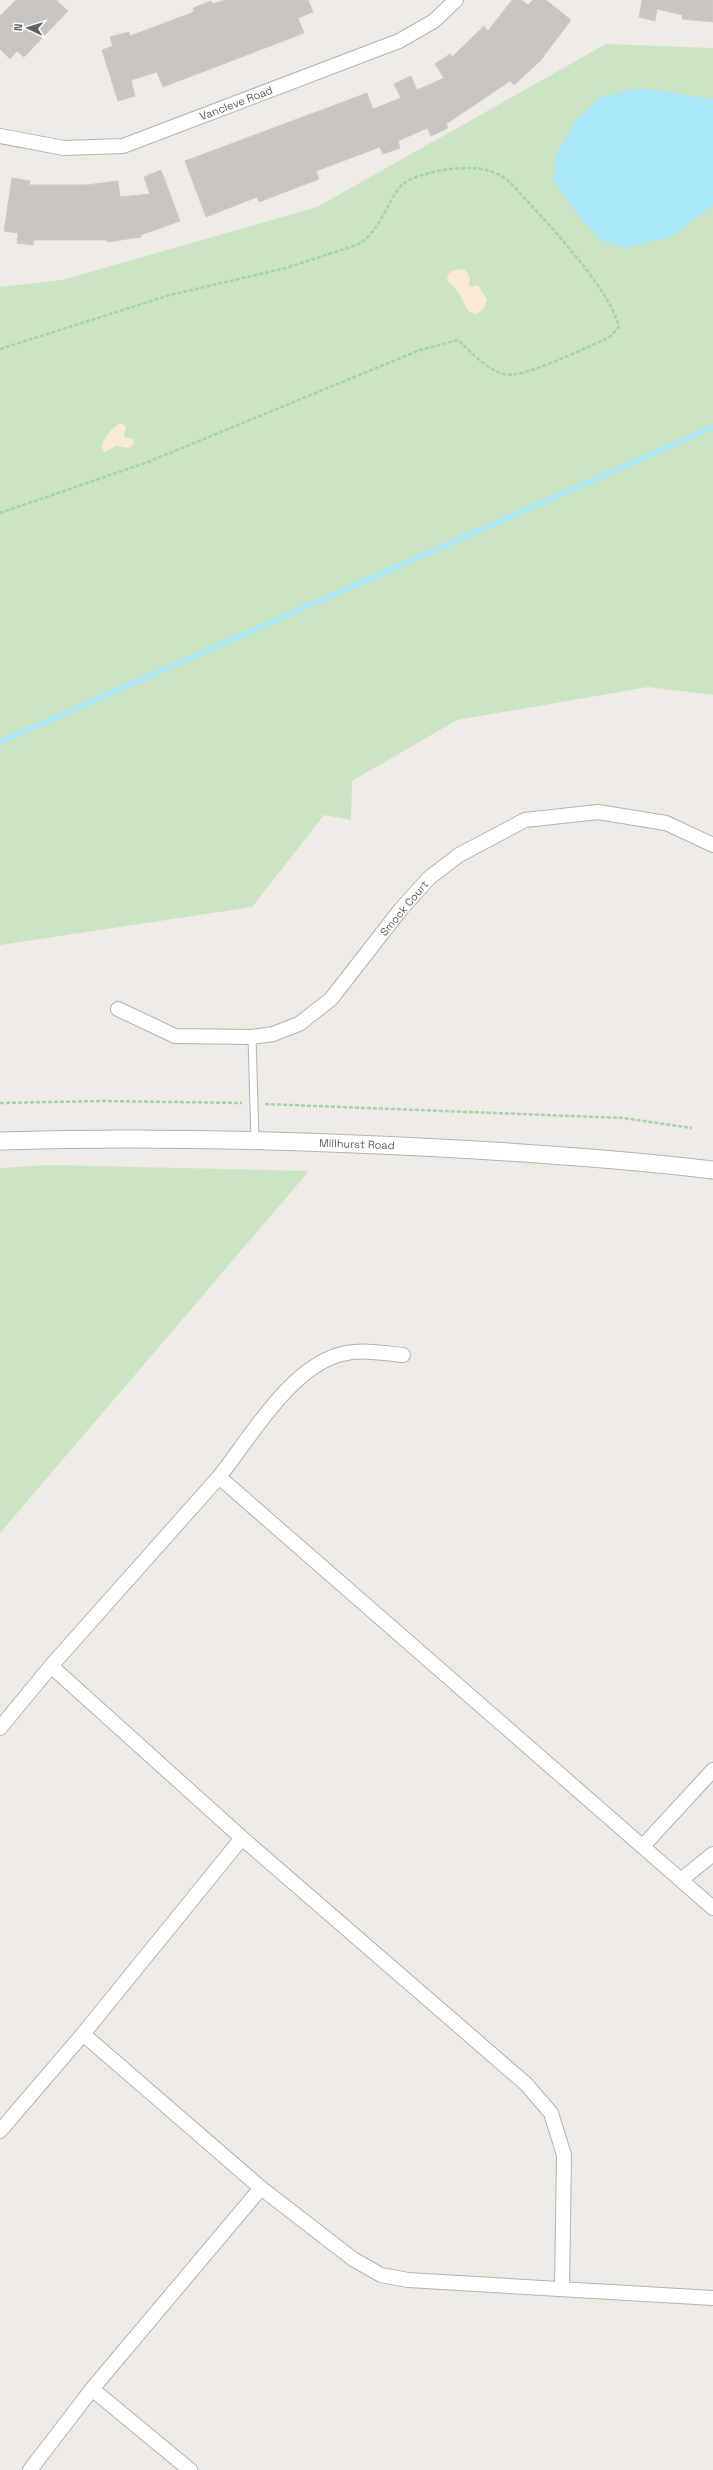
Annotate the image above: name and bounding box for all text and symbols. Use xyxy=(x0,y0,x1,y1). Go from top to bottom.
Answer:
north arrow xyxy=(8,8,48,48)
text: N xyxy=(11,23,25,31)
street label: Vancleve Road xyxy=(198,83,274,123)
street label: Smock Court xyxy=(377,877,431,939)
street label: Millhurst Road xyxy=(319,1136,395,1152)

